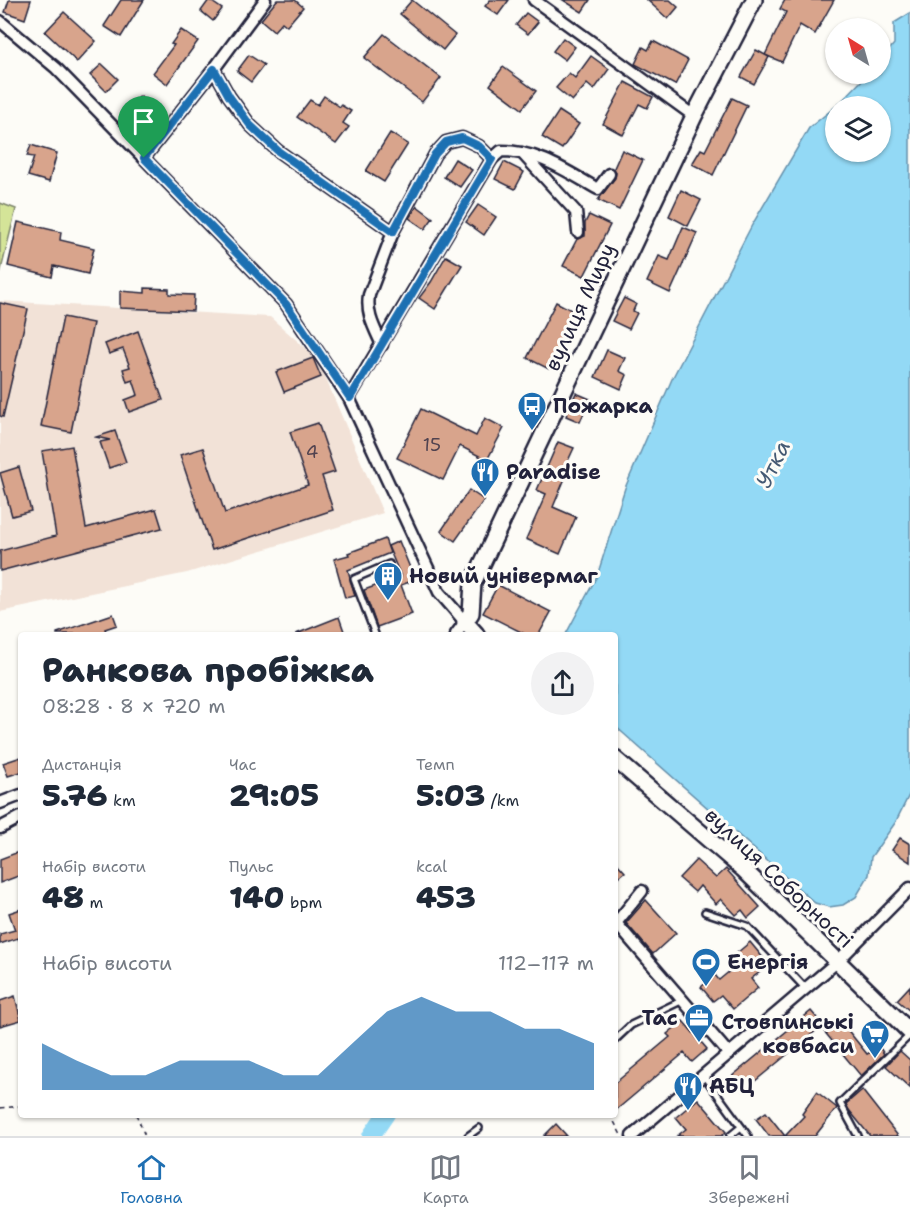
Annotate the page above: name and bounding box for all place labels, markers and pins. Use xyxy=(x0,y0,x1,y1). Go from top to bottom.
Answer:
pin xyxy=(118,96,169,158)
bus stop icon: Пожарка xyxy=(516,390,548,432)
place label: Пожарка xyxy=(553,392,653,420)
restaurant icon: Paradise xyxy=(469,456,501,498)
place label: Paradise xyxy=(506,458,601,486)
building icon: Новий універмаг xyxy=(372,560,404,602)
place label: Новий універмаг xyxy=(409,562,598,590)
sports icon: Енергія xyxy=(690,946,722,988)
place label: Енергія xyxy=(727,948,808,976)
office icon: Тас xyxy=(683,1002,715,1044)
place label: Тас xyxy=(642,1004,678,1032)
place label: Стовпинські ковбаси xyxy=(722,1008,854,1060)
supermarket icon: Стовпинські ковбаси xyxy=(859,1018,891,1060)
restaurant icon: АБЦ xyxy=(672,1070,704,1112)
place label: АБЦ xyxy=(709,1072,755,1100)

